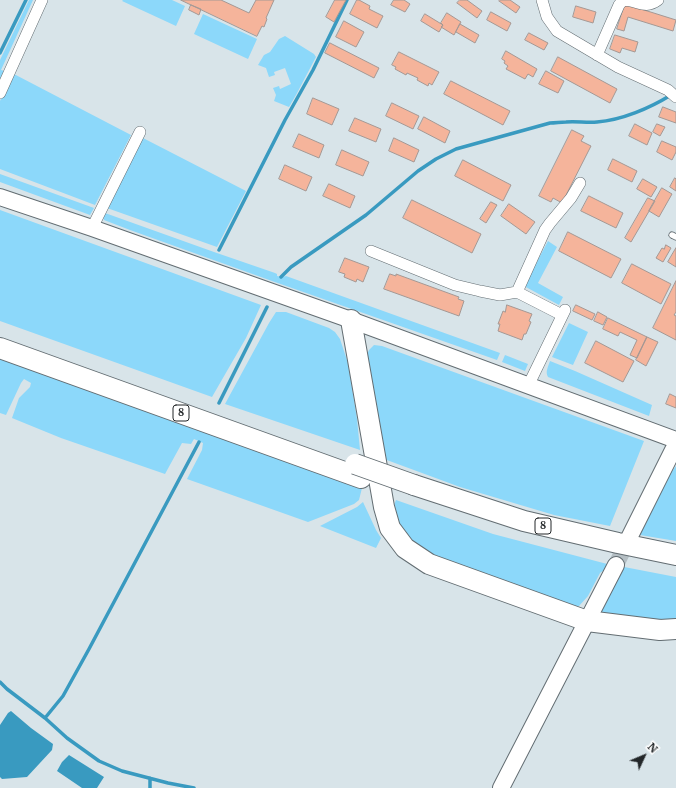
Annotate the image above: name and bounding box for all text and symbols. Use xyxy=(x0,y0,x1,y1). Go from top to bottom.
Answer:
road number: 8 xyxy=(173,405,189,421)
road number: 8 xyxy=(535,518,551,534)
north arrow xyxy=(624,736,664,776)
text: N xyxy=(645,740,661,756)

